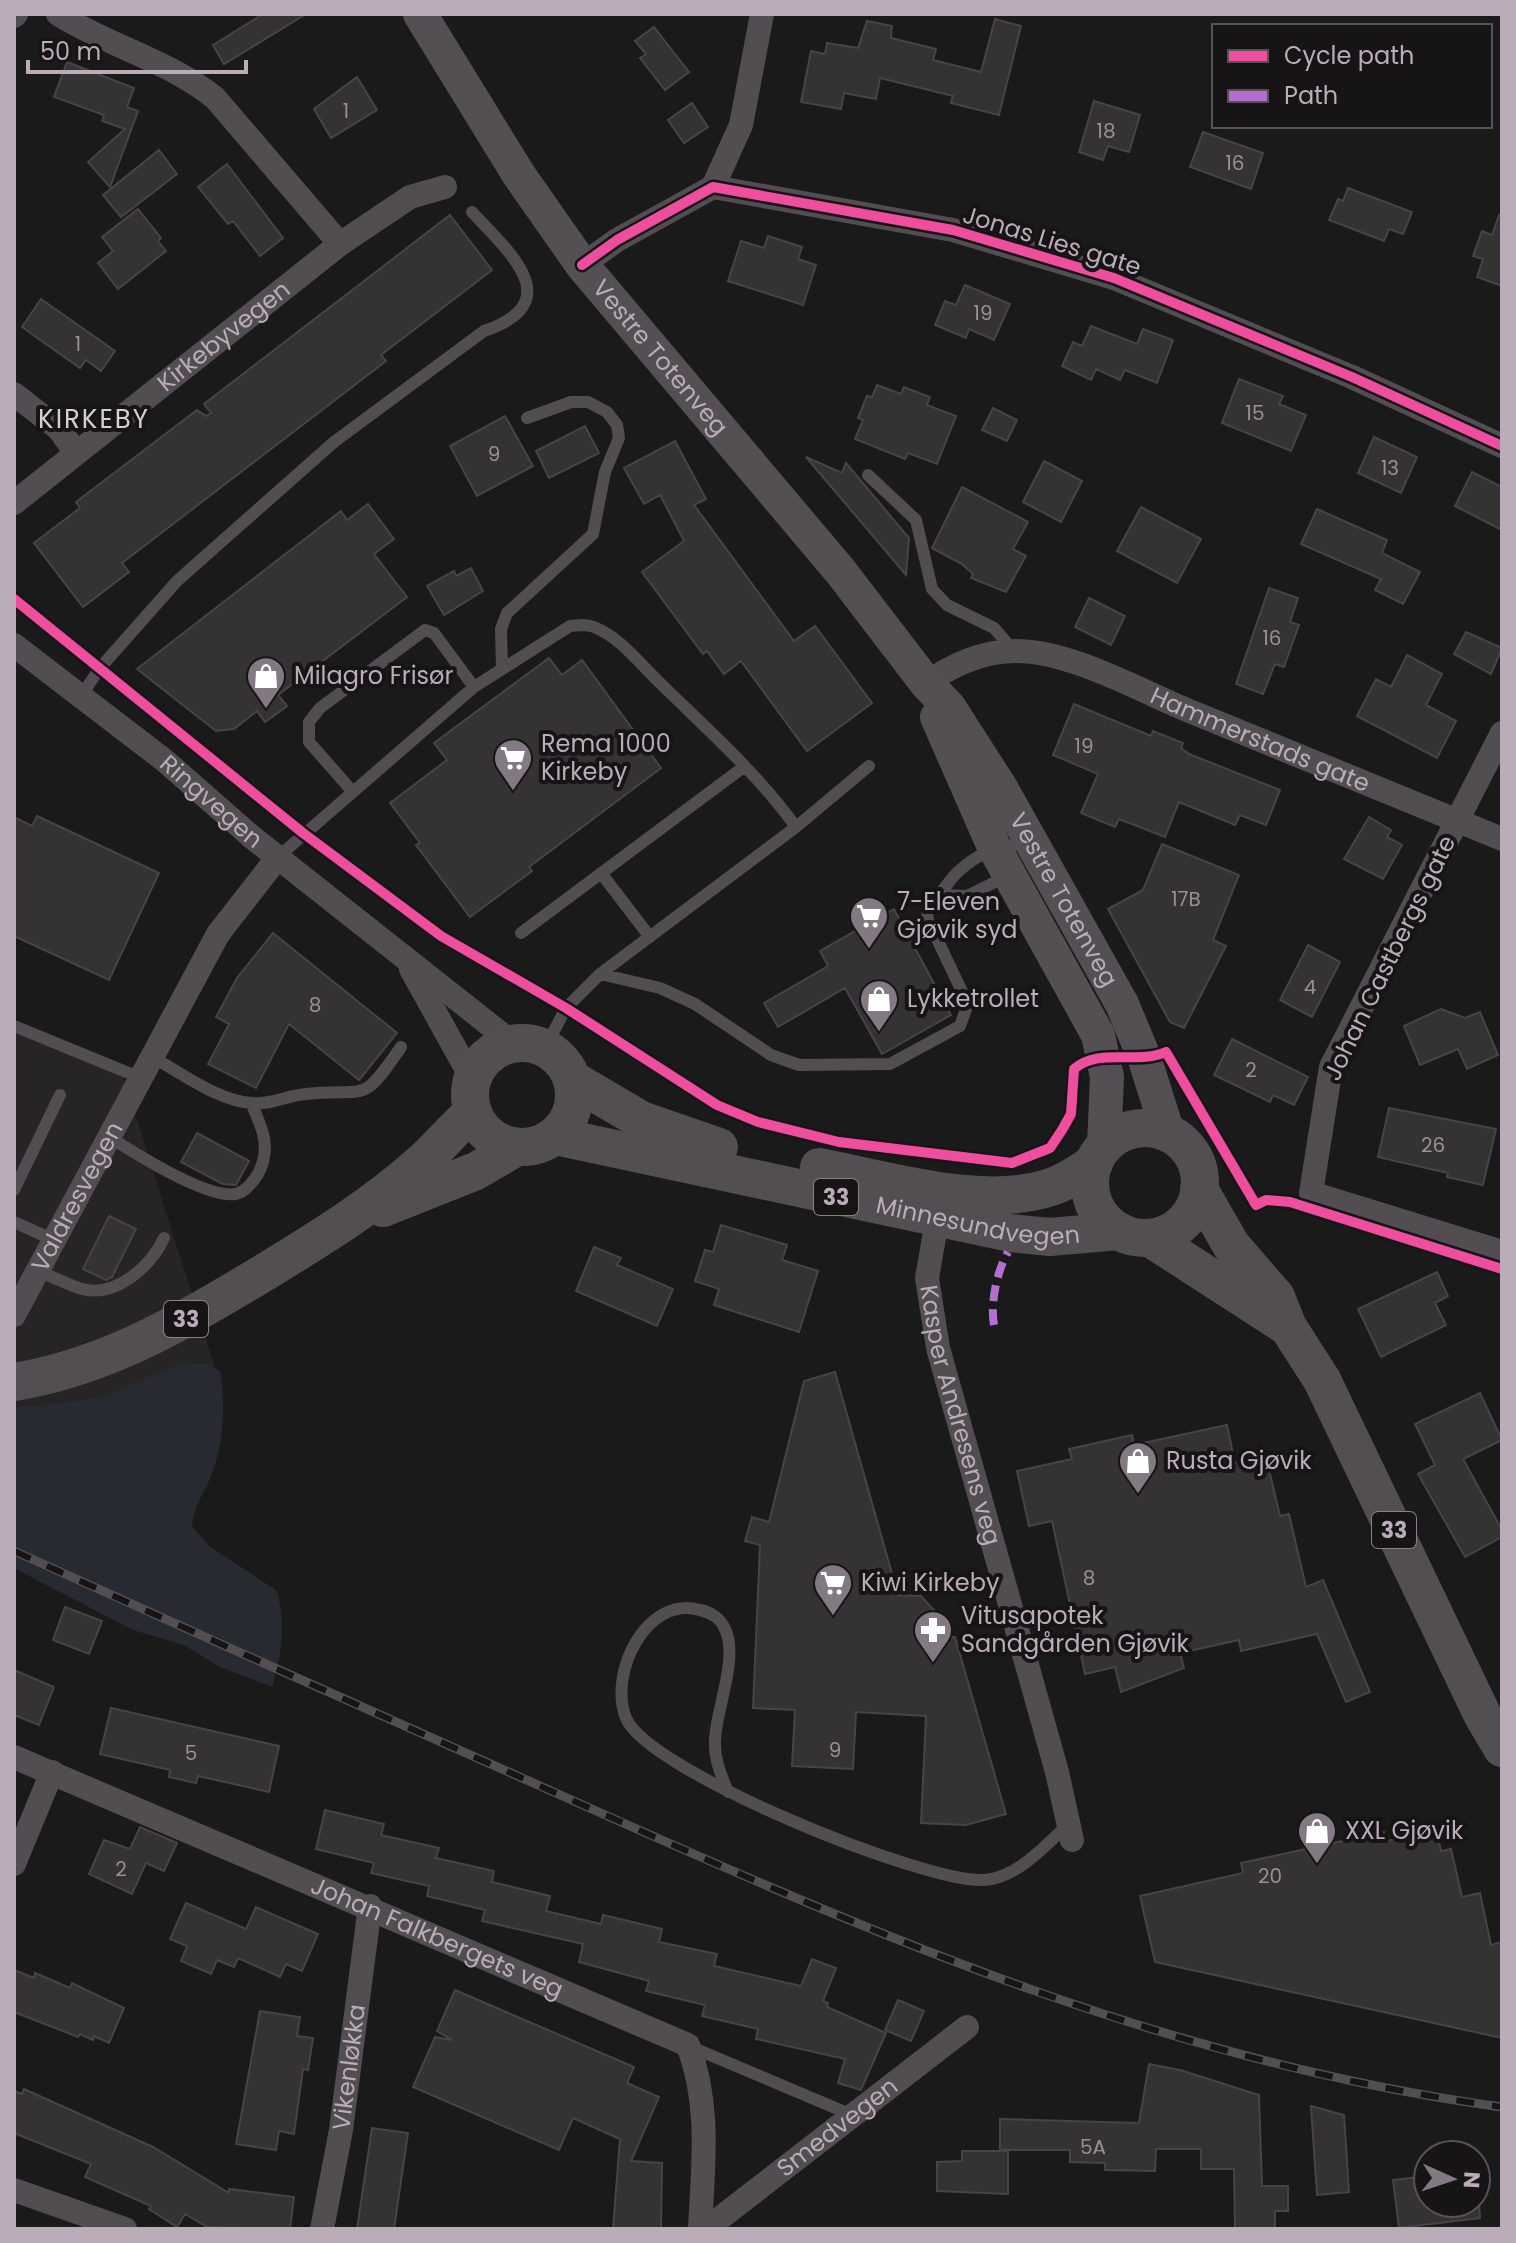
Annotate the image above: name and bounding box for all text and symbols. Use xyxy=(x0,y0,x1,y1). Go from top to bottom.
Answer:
scale bar xyxy=(28,24,246,74)
legend xyxy=(1212,24,1492,128)
text: 50 m xyxy=(40,35,101,68)
text: Cycle path xyxy=(1284,39,1414,72)
text: Path xyxy=(1284,79,1338,112)
house number: 1 xyxy=(343,97,349,125)
house number: 18 xyxy=(1096,117,1116,145)
house number: 16 xyxy=(1225,149,1245,177)
street label: Jonas Lies gate xyxy=(959,198,1145,283)
street label: Vestre Totenveg xyxy=(585,272,736,442)
street label: Kirkebyvegen xyxy=(150,273,297,399)
house number: 19 xyxy=(974,299,993,327)
house number: 1 xyxy=(75,330,81,358)
house number: 15 xyxy=(1246,399,1264,427)
district label: KIRKEBY xyxy=(38,401,150,437)
house number: 9 xyxy=(488,440,500,468)
house number: 13 xyxy=(1381,454,1399,482)
house number: 16 xyxy=(1262,624,1282,652)
shop icon: Milagro Frisør xyxy=(245,655,287,710)
place label: Milagro Frisør xyxy=(294,659,453,692)
street label: Hammerstads gate xyxy=(1145,679,1375,800)
place label: Rema 1000 Kirkeby xyxy=(541,727,671,788)
house number: 19 xyxy=(1075,732,1094,760)
supermarket icon: Rema 1000 Kirkeby xyxy=(492,737,534,792)
street label: Ringvegen xyxy=(153,747,270,856)
street label: Vestre Totenveg xyxy=(1002,807,1126,993)
street label: Johan Castbergs gate xyxy=(1316,830,1463,1086)
place label: 7-Eleven Gjøvik syd xyxy=(897,885,1017,946)
house number: 17B xyxy=(1171,885,1201,913)
supermarket icon: 7-Eleven Gjøvik syd xyxy=(848,895,890,950)
house number: 4 xyxy=(1304,973,1316,1001)
shop icon: Lykketrollet xyxy=(858,978,900,1033)
place label: Lykketrollet xyxy=(907,982,1039,1015)
house number: 8 xyxy=(309,991,321,1019)
house number: 2 xyxy=(1245,1056,1257,1084)
street label: Valdresvegen xyxy=(23,1116,130,1278)
house number: 26 xyxy=(1421,1131,1445,1159)
road number: 33 xyxy=(814,1179,858,1215)
street label: Minnesundvegen xyxy=(873,1188,1081,1253)
street label: Kasper Andresens veg xyxy=(912,1283,1010,1549)
road number: 33 xyxy=(164,1301,208,1337)
shop icon: Rusta Gjøvik xyxy=(1117,1440,1159,1495)
place label: Rusta Gjøvik xyxy=(1166,1444,1312,1477)
road number: 33 xyxy=(1372,1512,1416,1548)
supermarket icon: Kiwi Kirkeby xyxy=(812,1562,854,1617)
house number: 8 xyxy=(1083,1564,1095,1592)
place label: Kiwi Kirkeby xyxy=(861,1566,1000,1599)
place label: Vitusapotek Sandgården Gjøvik xyxy=(961,1599,1190,1660)
pharmacy icon: Vitusapotek Sandgården Gjøvik xyxy=(912,1609,954,1664)
house number: 9 xyxy=(829,1736,841,1764)
house number: 5 xyxy=(185,1739,197,1767)
shop icon: XXL Gjøvik xyxy=(1296,1810,1338,1865)
place label: XXL Gjøvik xyxy=(1345,1814,1464,1847)
house number: 2 xyxy=(115,1855,127,1883)
house number: 20 xyxy=(1258,1862,1282,1890)
street label: Johan Falkbergets veg xyxy=(306,1869,569,2006)
street label: Vikenløkka xyxy=(324,2002,373,2132)
street label: Smedvegen xyxy=(770,2070,904,2184)
house number: 5A xyxy=(1080,2133,1106,2161)
north arrow xyxy=(1412,2139,1492,2219)
text: N xyxy=(1456,2171,1487,2189)

